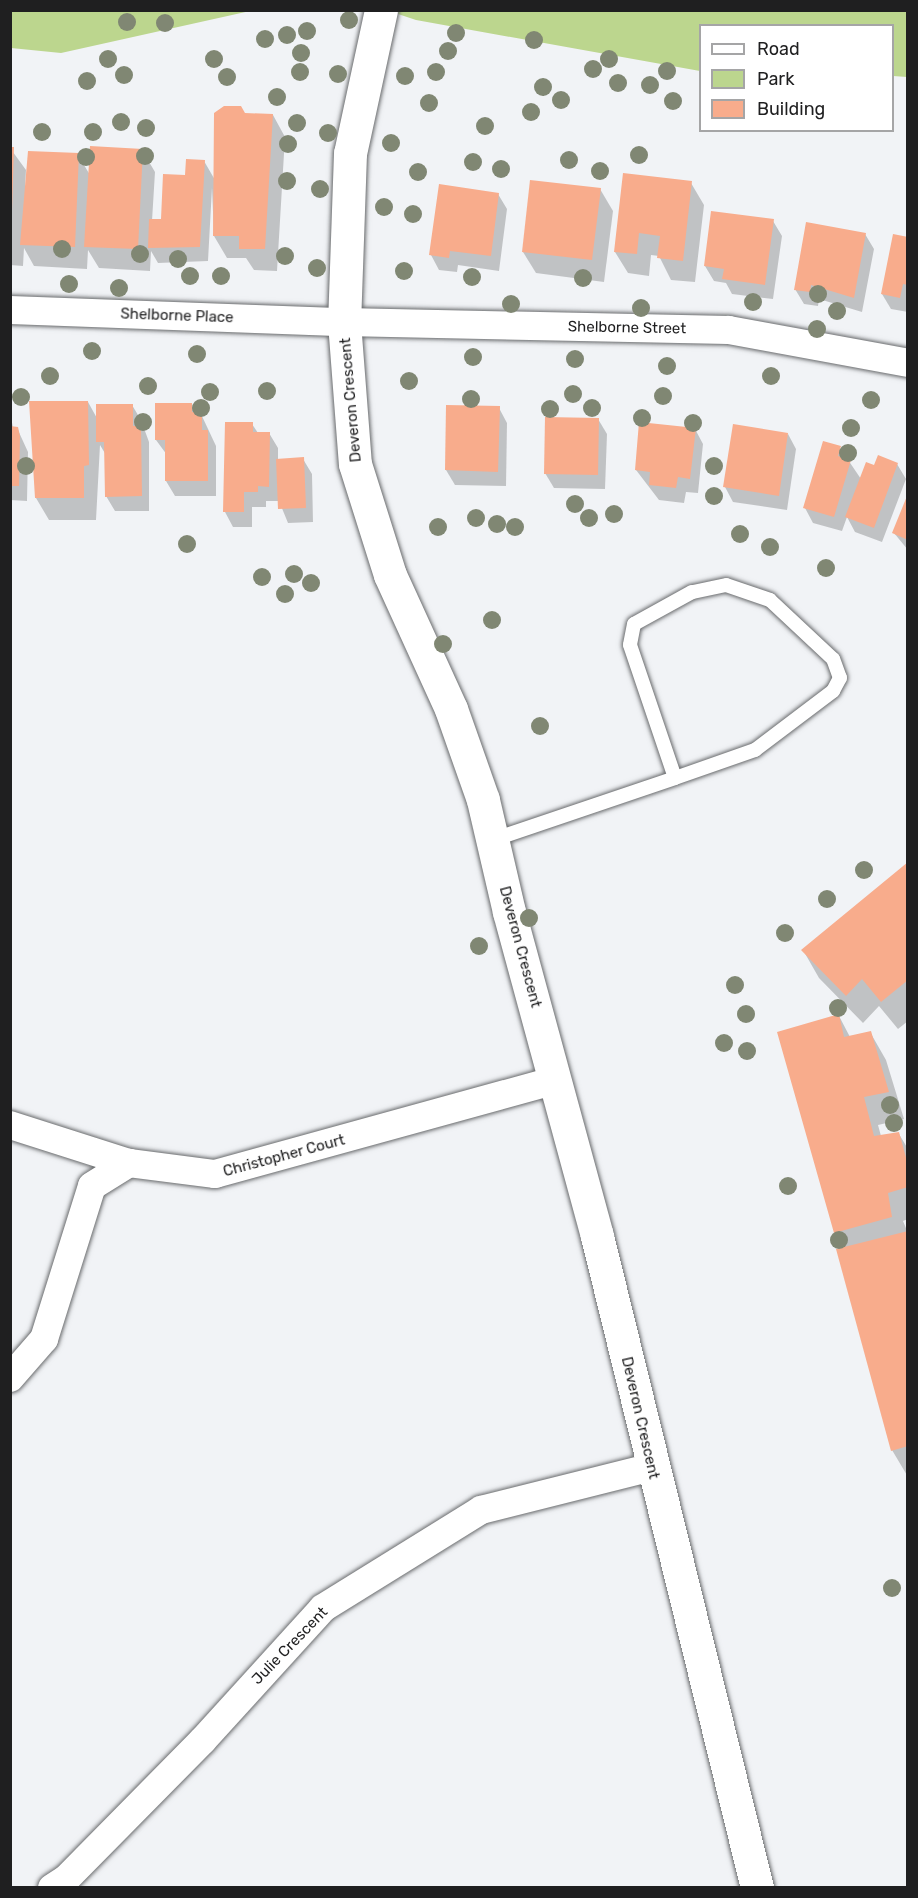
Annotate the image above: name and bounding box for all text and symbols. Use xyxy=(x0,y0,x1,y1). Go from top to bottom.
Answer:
legend xyxy=(699,24,894,132)
text: Road xyxy=(757,38,800,60)
text: Park xyxy=(757,68,794,90)
text: Building xyxy=(757,98,825,120)
street label: Shelborne Place xyxy=(120,305,234,327)
street label: Shelborne Street xyxy=(568,318,686,338)
street label: Deveron Crescent xyxy=(337,337,365,463)
street label: Deveron Crescent xyxy=(495,884,545,1010)
street label: Christopher Court xyxy=(221,1131,347,1181)
street label: Deveron Crescent xyxy=(617,1355,663,1481)
street label: Julie Crescent xyxy=(248,1603,332,1689)

